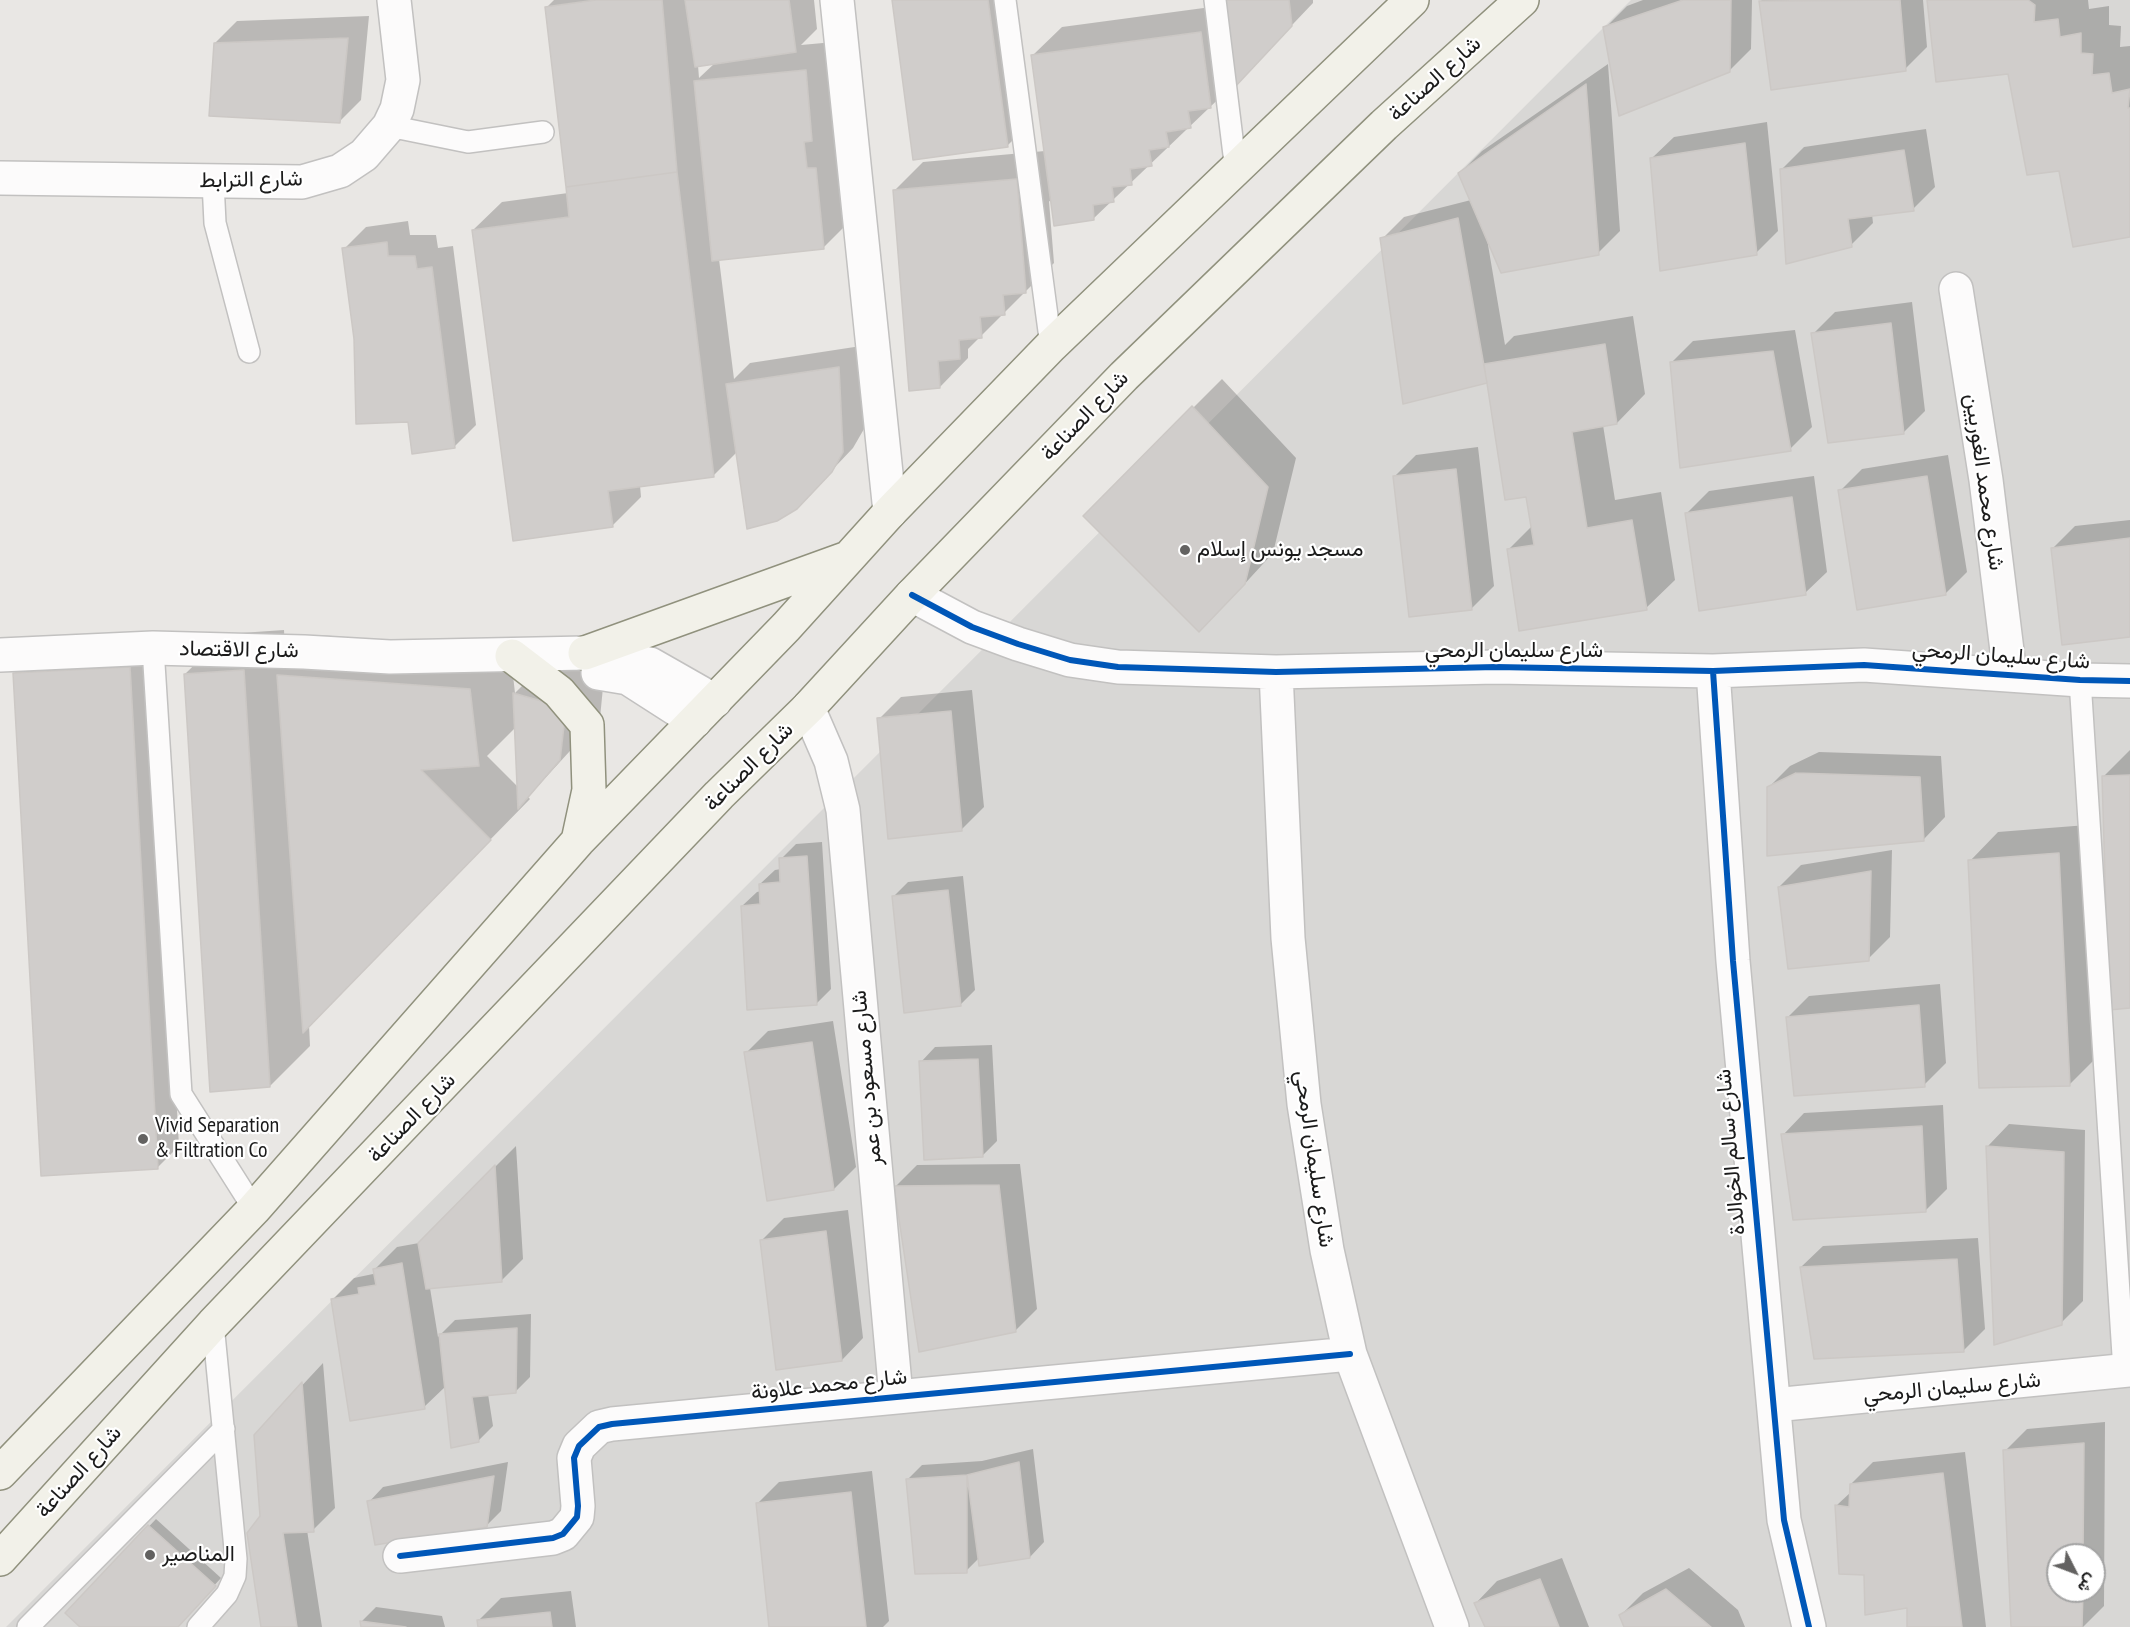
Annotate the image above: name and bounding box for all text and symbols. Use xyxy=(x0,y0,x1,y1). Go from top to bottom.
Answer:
street label: شارع الصناعة xyxy=(1383,31,1487,127)
street label: شارع الترابط xyxy=(199,166,303,194)
street label: شارع الصناعة xyxy=(1035,365,1135,467)
street label: شارع محمد الغوريين xyxy=(1959,392,2009,572)
place label: مسجد يونس إسلام xyxy=(1197,537,1363,563)
marker: مسجد يونس إسلام xyxy=(1178,543,1192,557)
street label: شارع الاقتصاد xyxy=(179,636,299,664)
street label: شارع سليمان الرمحي xyxy=(1911,637,2091,675)
street label: شارع سليمان الرمحي xyxy=(1425,638,1603,664)
street label: شارع الصناعة xyxy=(699,717,799,817)
street label: شارع مسعود بن عمر xyxy=(846,989,888,1167)
street label: شارع الصناعة xyxy=(362,1067,462,1169)
street label: شارع سالم الخوالدة xyxy=(1711,1068,1751,1236)
street label: شارع سليمان الرمحي xyxy=(1289,1069,1339,1249)
place label: Vivid Separation & Filtration Co xyxy=(155,1113,279,1164)
marker: Vivid Separation & Filtration Co xyxy=(136,1132,150,1146)
street label: شارع محمد علاونة xyxy=(750,1364,908,1406)
street label: شارع سليمان الرمحي xyxy=(1862,1367,2042,1409)
street label: شارع الصناعة xyxy=(31,1420,127,1524)
place label: المناصير xyxy=(162,1542,235,1568)
north arrow xyxy=(2046,1543,2106,1603)
marker: المناصير xyxy=(143,1548,157,1562)
text: ش xyxy=(2074,1570,2102,1598)

